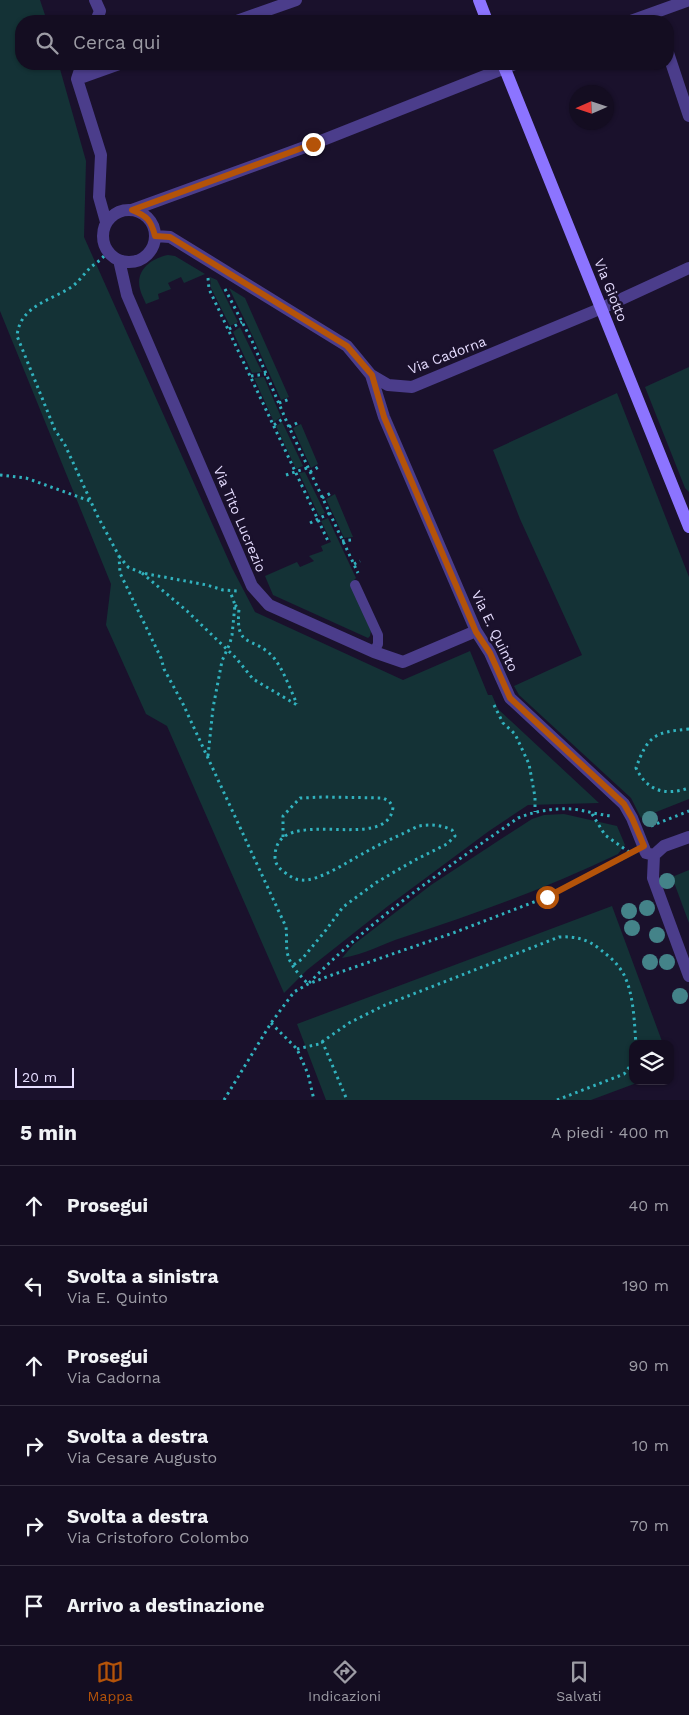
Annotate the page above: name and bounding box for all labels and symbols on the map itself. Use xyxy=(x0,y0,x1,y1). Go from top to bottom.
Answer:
north arrow xyxy=(569,85,614,130)
route end xyxy=(302,133,325,156)
street label: Via Giotto xyxy=(591,256,631,324)
street label: Via Cadorna xyxy=(406,333,488,377)
street label: Via Tito Lucrezio xyxy=(210,464,270,574)
street label: Via E. Quinto xyxy=(468,588,522,674)
route start xyxy=(536,886,559,909)
scale bar xyxy=(15,1065,74,1088)

